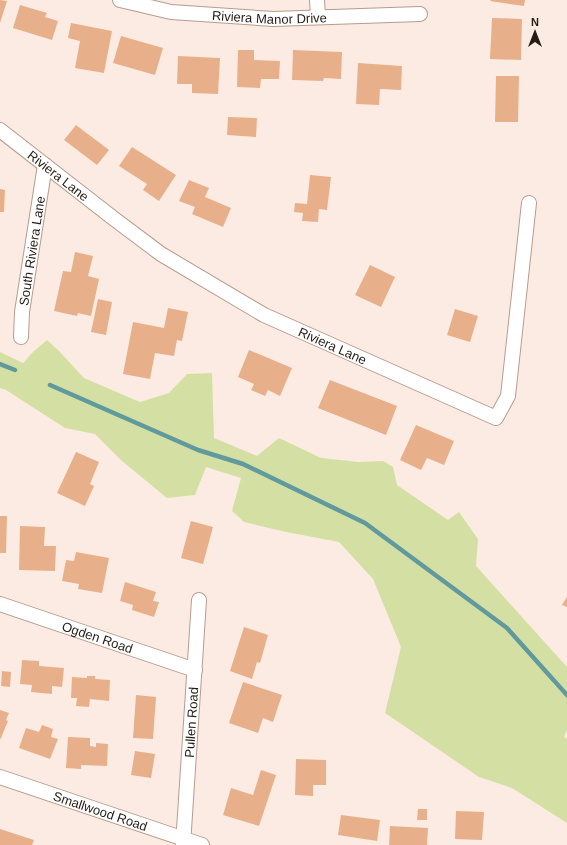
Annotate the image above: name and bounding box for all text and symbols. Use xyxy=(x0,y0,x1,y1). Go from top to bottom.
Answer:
street label: Riviera Manor Drive xyxy=(211,8,327,27)
north arrow xyxy=(515,12,555,52)
text: N xyxy=(531,16,539,28)
street label: Riviera Lane xyxy=(25,148,92,204)
street label: South Riviera Lane xyxy=(16,195,48,307)
street label: Riviera Lane xyxy=(296,324,369,368)
street label: Ogden Road xyxy=(60,619,135,656)
street label: Pullen Road xyxy=(182,686,201,758)
street label: Smallwood Road xyxy=(51,788,149,834)

